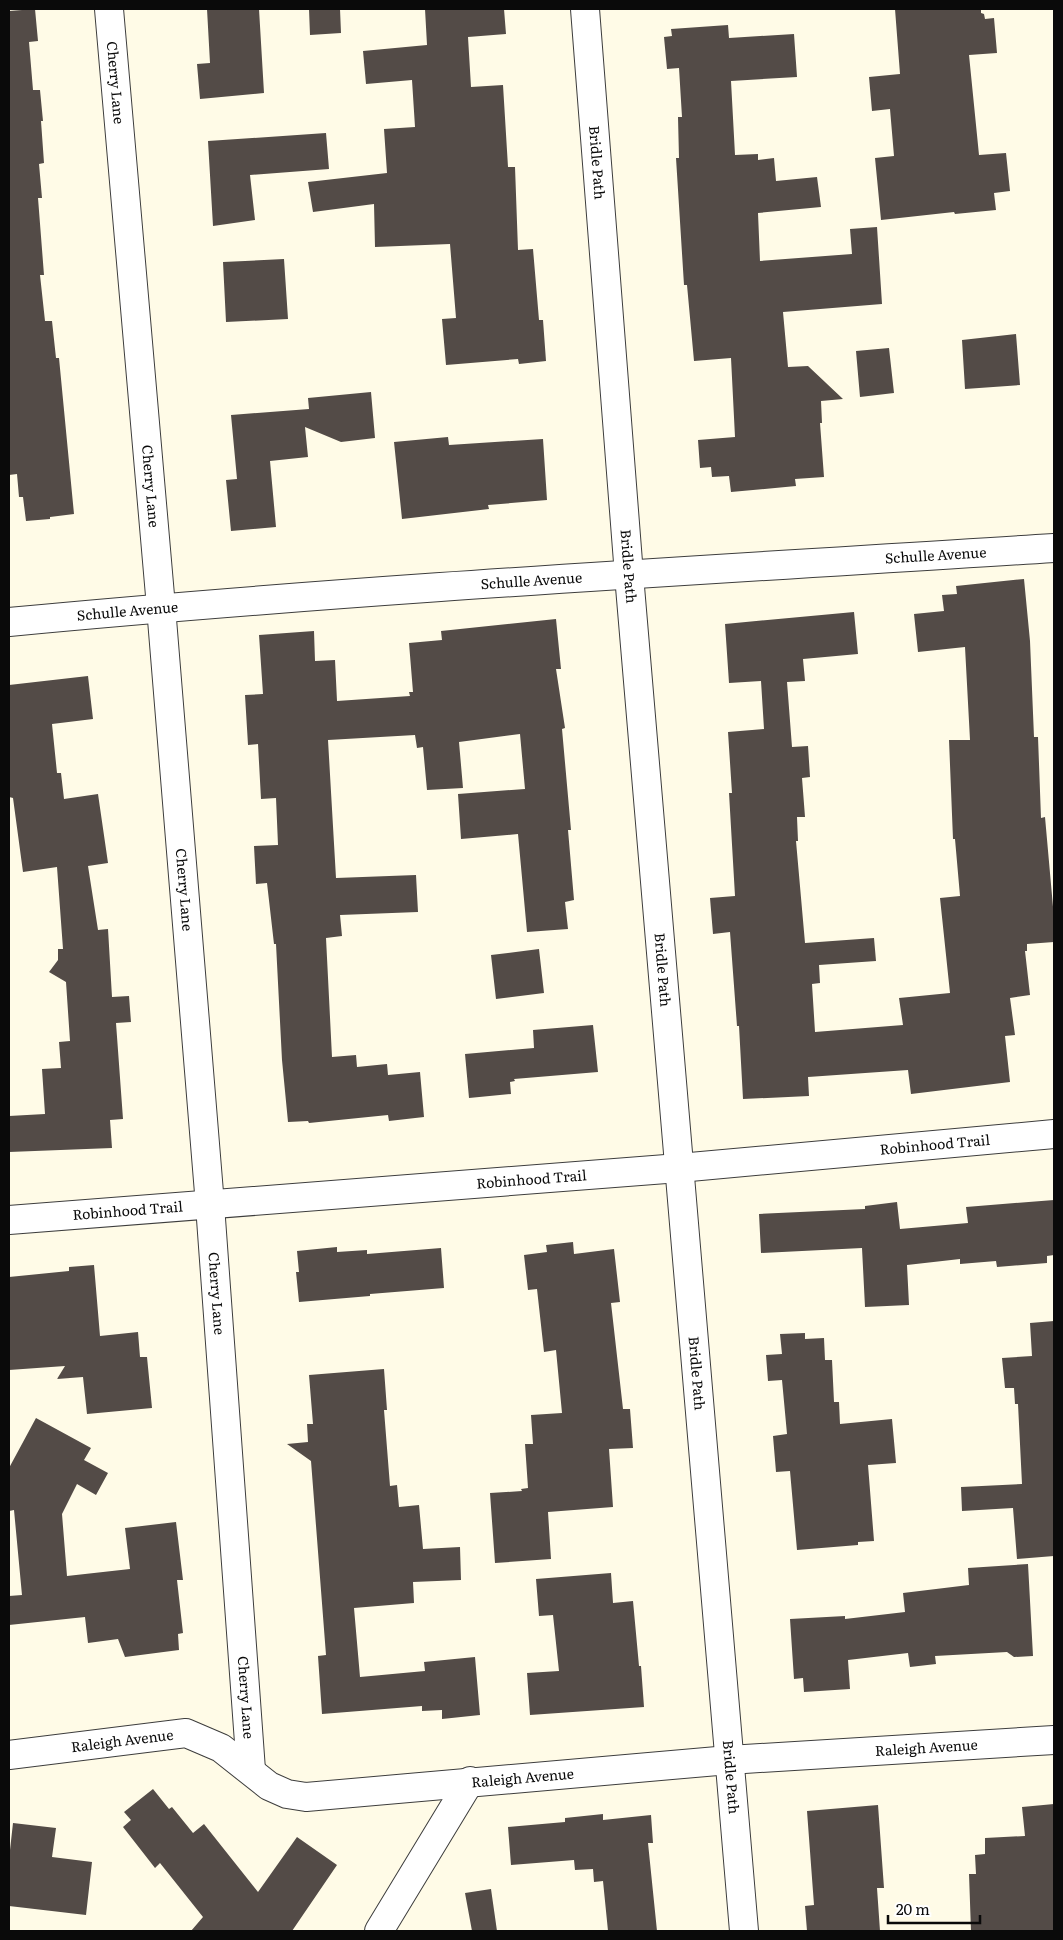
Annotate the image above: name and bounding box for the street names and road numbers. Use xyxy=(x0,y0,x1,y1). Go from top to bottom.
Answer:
street label: Cherry Lane xyxy=(103,40,130,125)
street label: Bridle Path xyxy=(585,125,611,200)
street label: Cherry Lane xyxy=(138,444,165,528)
street label: Bridle Path xyxy=(616,528,642,604)
street label: Schulle Avenue xyxy=(884,541,987,568)
street label: Schulle Avenue xyxy=(480,567,583,593)
street label: Schulle Avenue xyxy=(76,596,179,625)
street label: Cherry Lane xyxy=(172,848,199,932)
street label: Bridle Path xyxy=(650,932,677,1008)
street label: Robinhood Trail xyxy=(879,1129,991,1159)
street label: Robinhood Trail xyxy=(475,1164,588,1193)
street label: Robinhood Trail xyxy=(72,1196,184,1224)
street label: Cherry Lane xyxy=(204,1251,230,1336)
street label: Bridle Path xyxy=(685,1335,711,1411)
street label: Cherry Lane xyxy=(234,1655,260,1739)
street label: Raleigh Avenue xyxy=(70,1724,174,1756)
street label: Raleigh Avenue xyxy=(874,1734,978,1760)
street label: Bridle Path xyxy=(719,1739,745,1815)
street label: Raleigh Avenue xyxy=(470,1763,575,1792)

